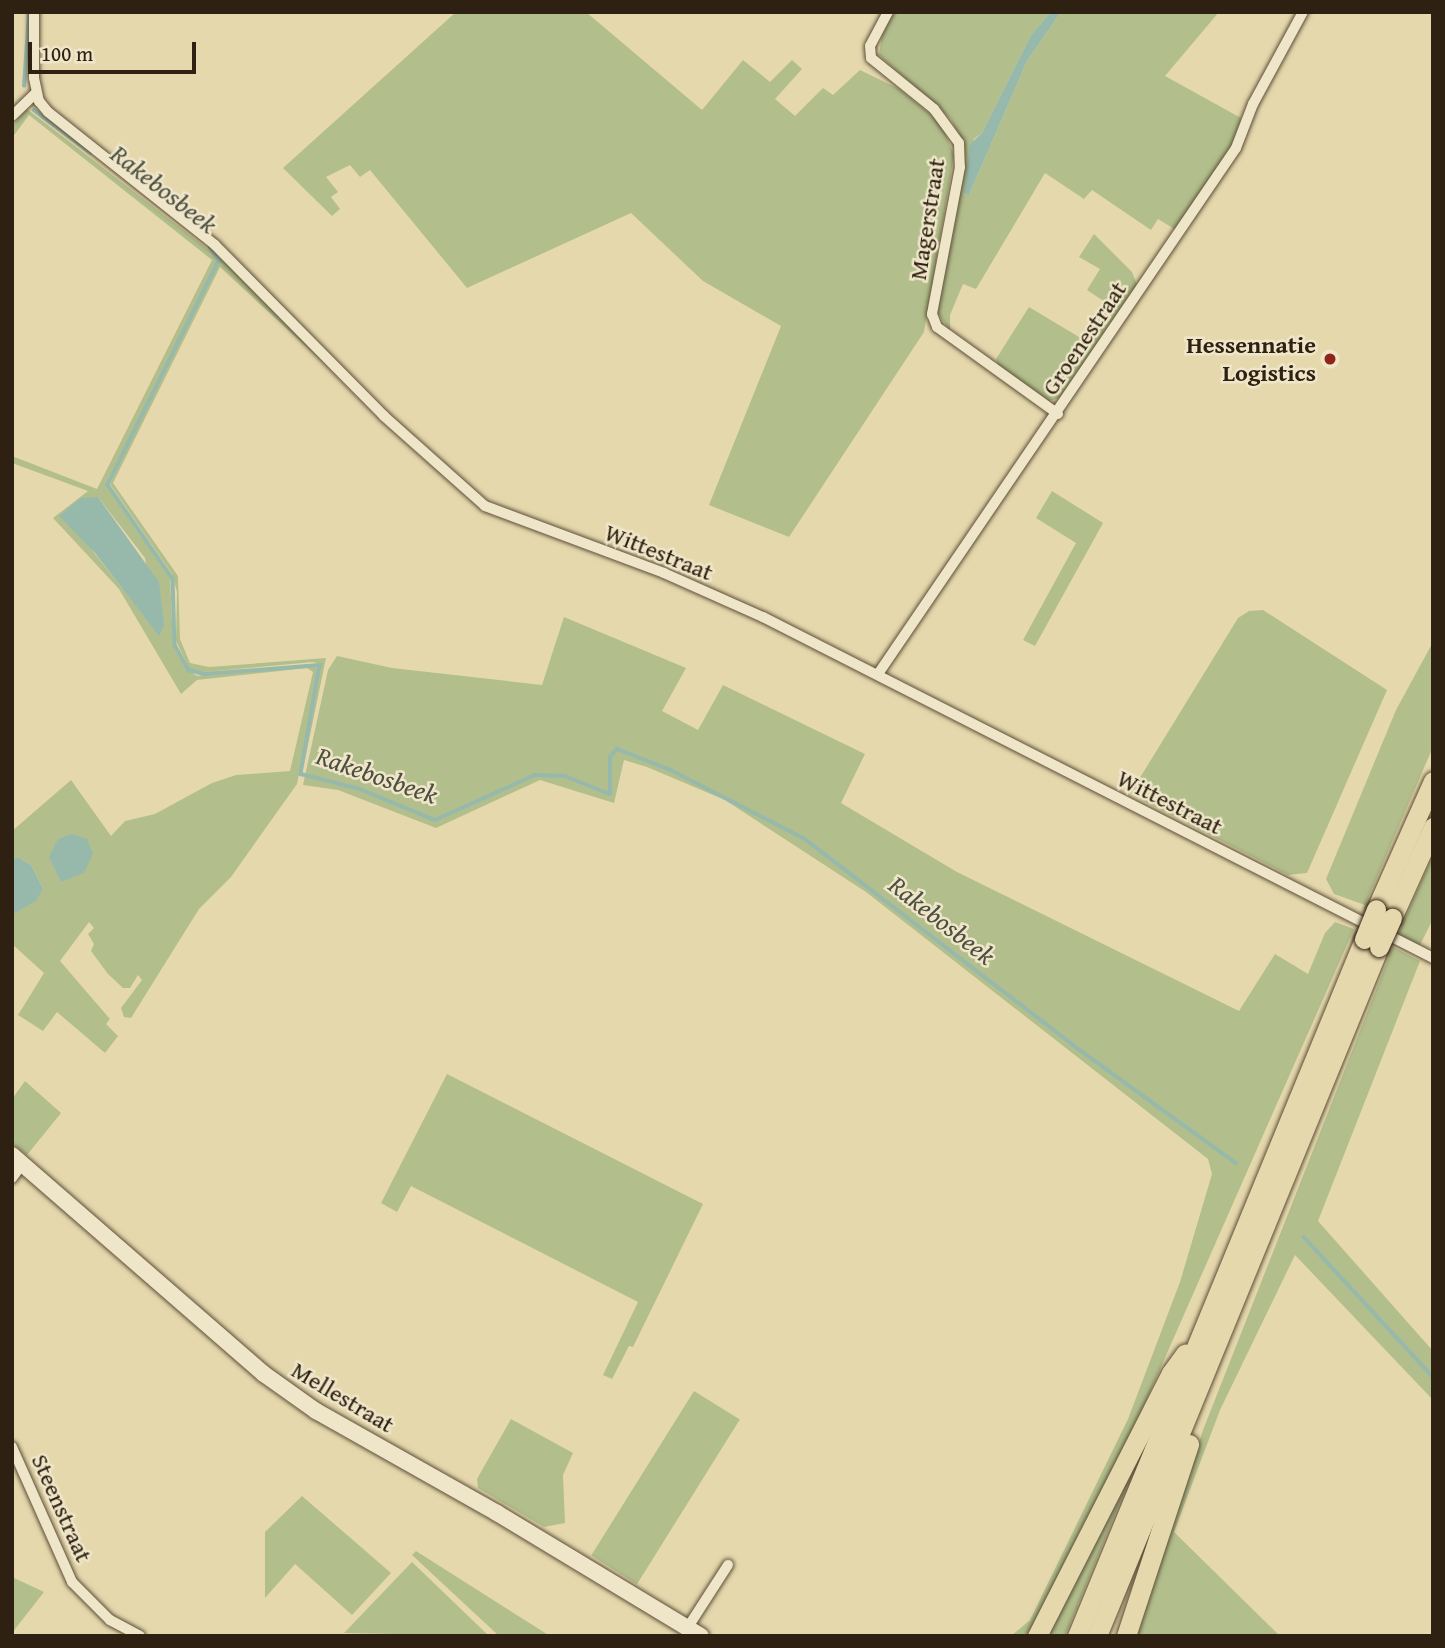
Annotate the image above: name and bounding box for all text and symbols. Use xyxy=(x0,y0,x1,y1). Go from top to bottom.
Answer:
scale bar xyxy=(32,28,200,72)
text: 100 m xyxy=(41,38,93,69)
water label: Rakebosbeek xyxy=(105,138,223,240)
street label: Magerstraat xyxy=(903,156,951,282)
street label: Groenestraat xyxy=(1036,276,1132,400)
place label: Hessennatie Logistics xyxy=(1186,331,1316,387)
marker: Hessennatie Logistics xyxy=(1322,351,1338,367)
street label: Wittestraat xyxy=(601,517,717,587)
water label: Rakebosbeek xyxy=(312,740,442,810)
street label: Wittestraat xyxy=(1113,763,1227,841)
water label: Rakebosbeek xyxy=(883,869,1001,971)
street label: Mellestraat xyxy=(287,1355,399,1439)
street label: Steenstraat xyxy=(25,1450,99,1566)

